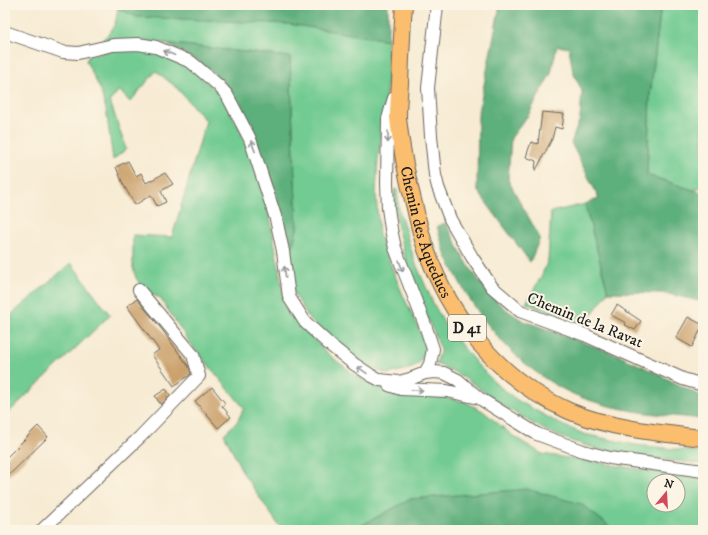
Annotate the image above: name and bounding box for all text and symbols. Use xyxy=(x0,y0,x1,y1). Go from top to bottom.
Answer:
one-way arrow xyxy=(163,48,175,56)
one-way arrow xyxy=(384,130,392,143)
one-way arrow xyxy=(248,141,256,153)
street label: Chemin des Aqueducs xyxy=(396,165,456,302)
one-way arrow xyxy=(398,259,406,271)
one-way arrow xyxy=(281,265,289,278)
street label: Chemin de la Ravat xyxy=(524,288,646,352)
road number: D 41 xyxy=(448,315,486,341)
one-way arrow xyxy=(357,366,368,374)
one-way arrow xyxy=(410,387,423,394)
north arrow xyxy=(646,473,686,513)
text: N xyxy=(662,476,675,492)

